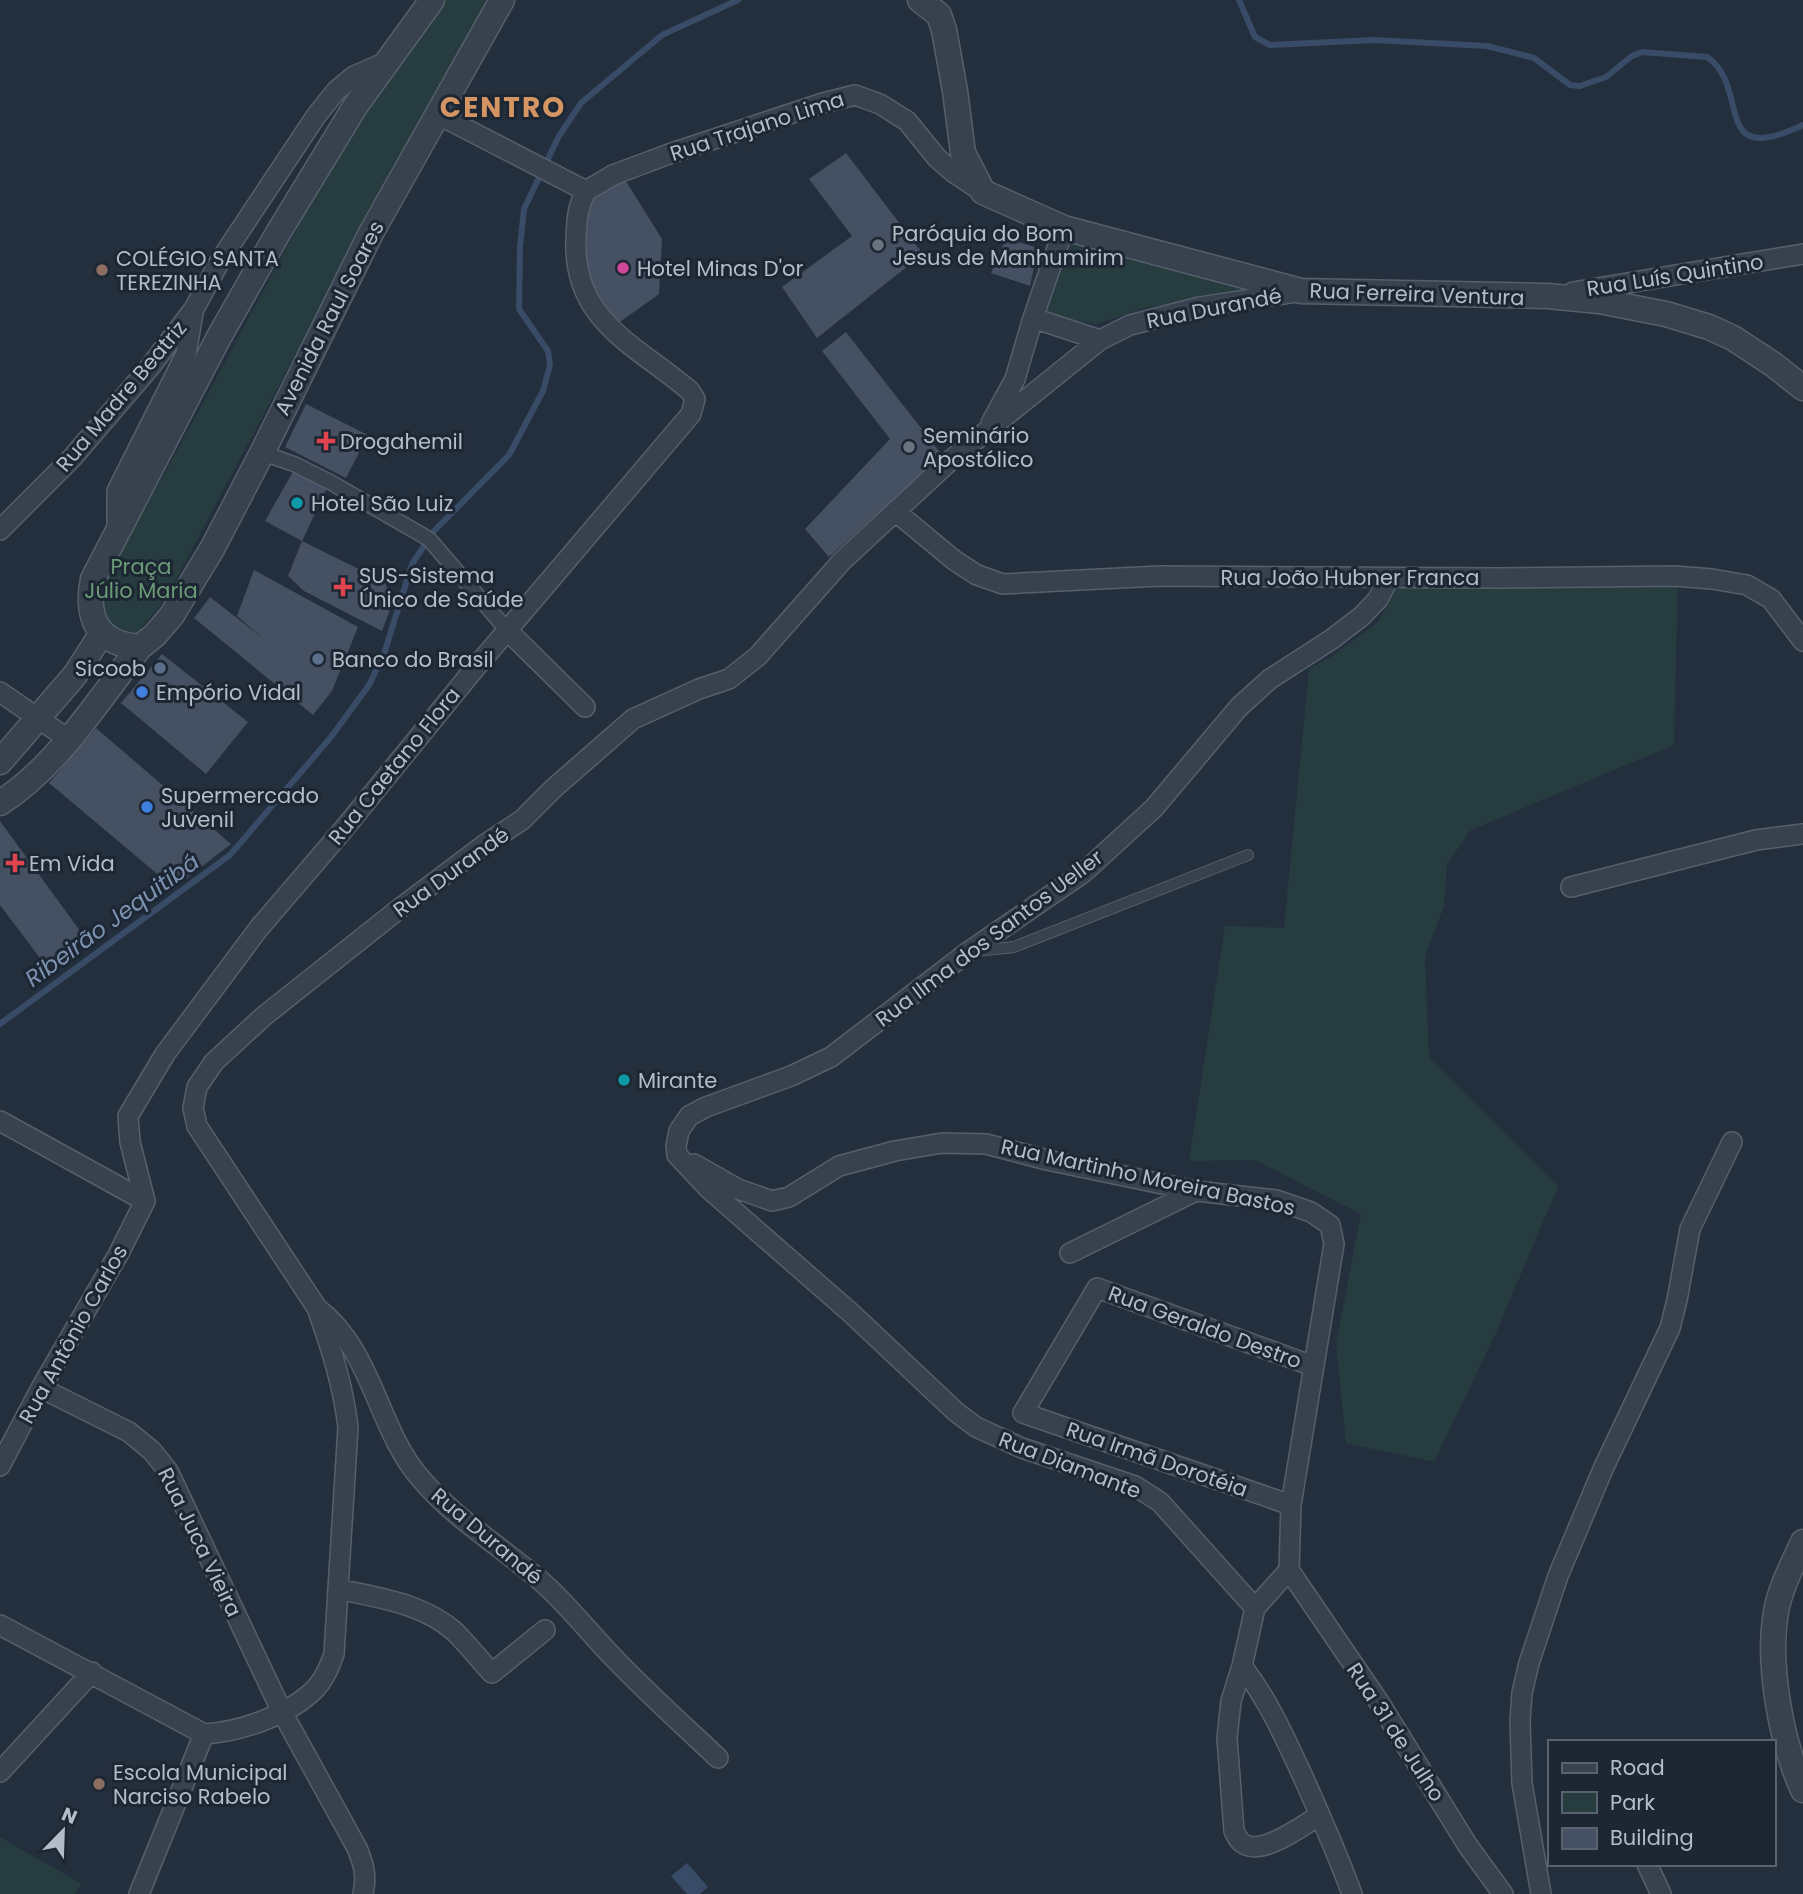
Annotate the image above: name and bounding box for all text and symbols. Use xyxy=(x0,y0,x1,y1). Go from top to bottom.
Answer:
street label: Rua Trajano Lima xyxy=(666,84,848,168)
district label: CENTRO xyxy=(440,88,566,127)
street label: Avenida Raul Soares xyxy=(267,216,391,420)
place label: Paróquia do Bom Jesus de Manhumirim xyxy=(892,219,1124,272)
marker: Paróquia do Bom Jesus de Manhumirim xyxy=(870,237,886,253)
place label: COLÉGIO SANTA TEREZINHA xyxy=(116,244,279,297)
street label: Rua Luís Quintino xyxy=(1585,247,1765,303)
place label: Hotel Minas D'or xyxy=(637,254,803,283)
marker: Hotel Minas D'or xyxy=(615,260,631,276)
marker: COLÉGIO SANTA TEREZINHA xyxy=(94,262,110,278)
street label: Rua Ferreira Ventura xyxy=(1309,276,1525,312)
street label: Rua Durandé xyxy=(1144,281,1284,335)
street label: Rua Madre Beatriz xyxy=(49,314,193,478)
place label: Seminário Apostólico xyxy=(923,421,1033,474)
place label: Drogahemil xyxy=(340,427,463,456)
marker: Drogahemil xyxy=(318,433,334,449)
marker: Seminário Apostólico xyxy=(901,439,917,455)
place label: Hotel São Luiz xyxy=(311,489,453,518)
marker: Hotel São Luiz xyxy=(289,495,305,511)
park label: Praça Júlio Maria xyxy=(84,552,198,605)
place label: SUS-Sistema Único de Saúde xyxy=(359,561,524,614)
street label: Rua João Hubner Franca xyxy=(1221,563,1479,592)
marker: SUS-Sistema Único de Saúde xyxy=(333,577,353,597)
place label: Banco do Brasil xyxy=(332,645,494,674)
marker: Banco do Brasil xyxy=(310,651,326,667)
place label: Sicoob xyxy=(75,654,146,683)
marker: Sicoob xyxy=(152,660,168,676)
place label: Empório Vidal xyxy=(156,678,301,707)
street label: Rua Caetano Flora xyxy=(321,681,467,851)
marker: Empório Vidal xyxy=(134,684,150,700)
place label: Supermercado Juvenil xyxy=(161,781,319,834)
marker: Supermercado Juvenil xyxy=(139,799,155,815)
street label: Rua Durandé xyxy=(387,820,515,924)
street label: Rua Ilma dos Santos Ueller xyxy=(869,843,1109,1033)
water label: Ribeirão Jequitibá xyxy=(18,846,206,994)
place label: Em Vida xyxy=(29,849,115,878)
marker: Em Vida xyxy=(7,855,23,871)
place label: Mirante xyxy=(638,1066,717,1095)
marker: Mirante xyxy=(616,1072,632,1088)
street label: Rua Martinho Moreira Bastos xyxy=(998,1132,1298,1222)
street label: Rua Antônio Carlos xyxy=(12,1239,134,1429)
street label: Rua Geraldo Destro xyxy=(1104,1279,1306,1375)
street label: Rua Irmã Dorotéia xyxy=(1062,1414,1252,1504)
street label: Rua Diamante xyxy=(995,1425,1145,1505)
street label: Rua Juca Vieira xyxy=(151,1463,249,1621)
street label: Rua Durandé xyxy=(425,1481,549,1591)
street label: Rua 31 de Julho xyxy=(1340,1657,1452,1807)
legend xyxy=(1548,1740,1775,1866)
text: Road xyxy=(1610,1753,1665,1782)
place label: Escola Municipal Narciso Rabelo xyxy=(113,1758,288,1811)
marker: Escola Municipal Narciso Rabelo xyxy=(91,1776,107,1792)
text: Park xyxy=(1610,1788,1655,1817)
north arrow xyxy=(28,1796,98,1866)
text: N xyxy=(58,1801,81,1831)
text: Building xyxy=(1610,1823,1694,1852)

